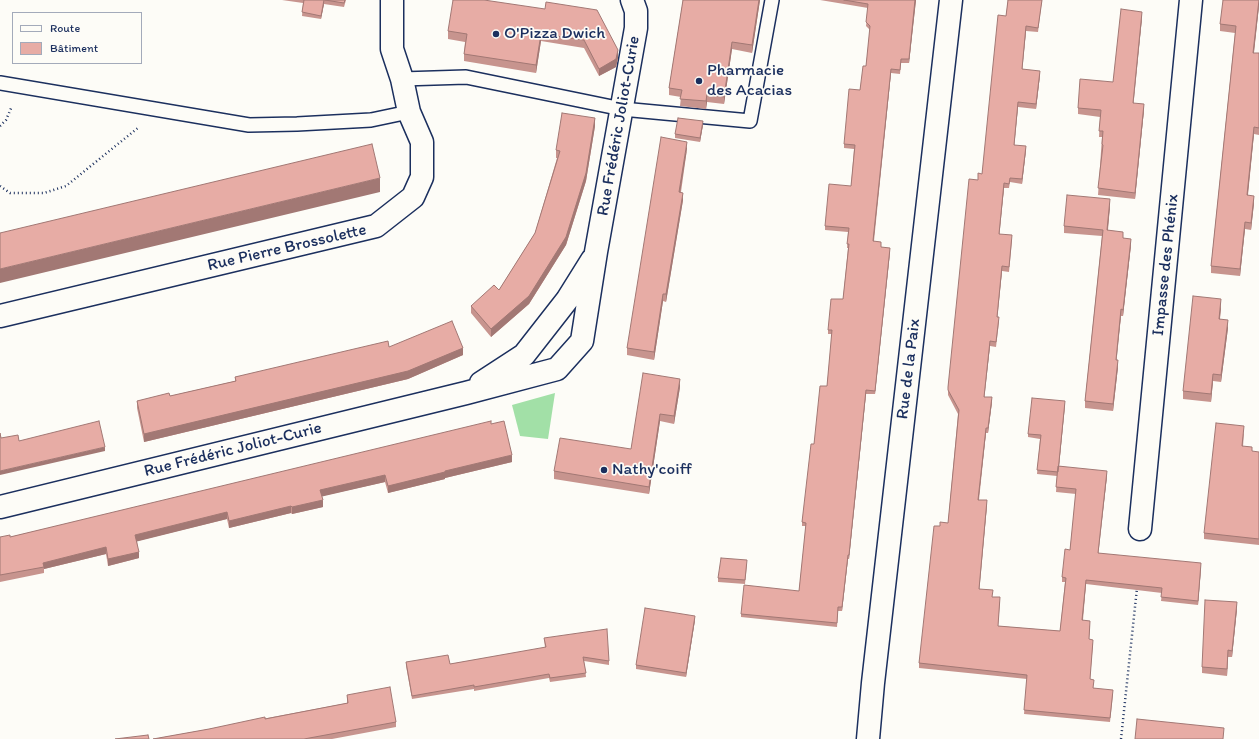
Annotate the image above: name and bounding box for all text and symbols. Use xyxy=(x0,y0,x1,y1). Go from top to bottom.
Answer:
legend xyxy=(12,12,142,64)
text: Route xyxy=(50,21,80,35)
place label: O'Pizza Dwich xyxy=(504,24,605,44)
marker: O'Pizza Dwich xyxy=(491,29,501,39)
street label: Rue Frédéric Joliot-Curie xyxy=(593,35,645,217)
text: Bâtiment xyxy=(50,41,98,55)
place label: Pharmacie des Acacias xyxy=(707,61,792,101)
marker: Pharmacie des Acacias xyxy=(694,76,704,86)
street label: Impasse des Phénix xyxy=(1148,193,1184,337)
street label: Rue Pierre Brossolette xyxy=(206,220,368,276)
street label: Rue de la Paix xyxy=(893,318,925,420)
street label: Rue Frédéric Joliot-Curie xyxy=(142,418,324,482)
place label: Nathy'coiff xyxy=(612,460,692,480)
marker: Nathy'coiff xyxy=(599,465,609,475)

